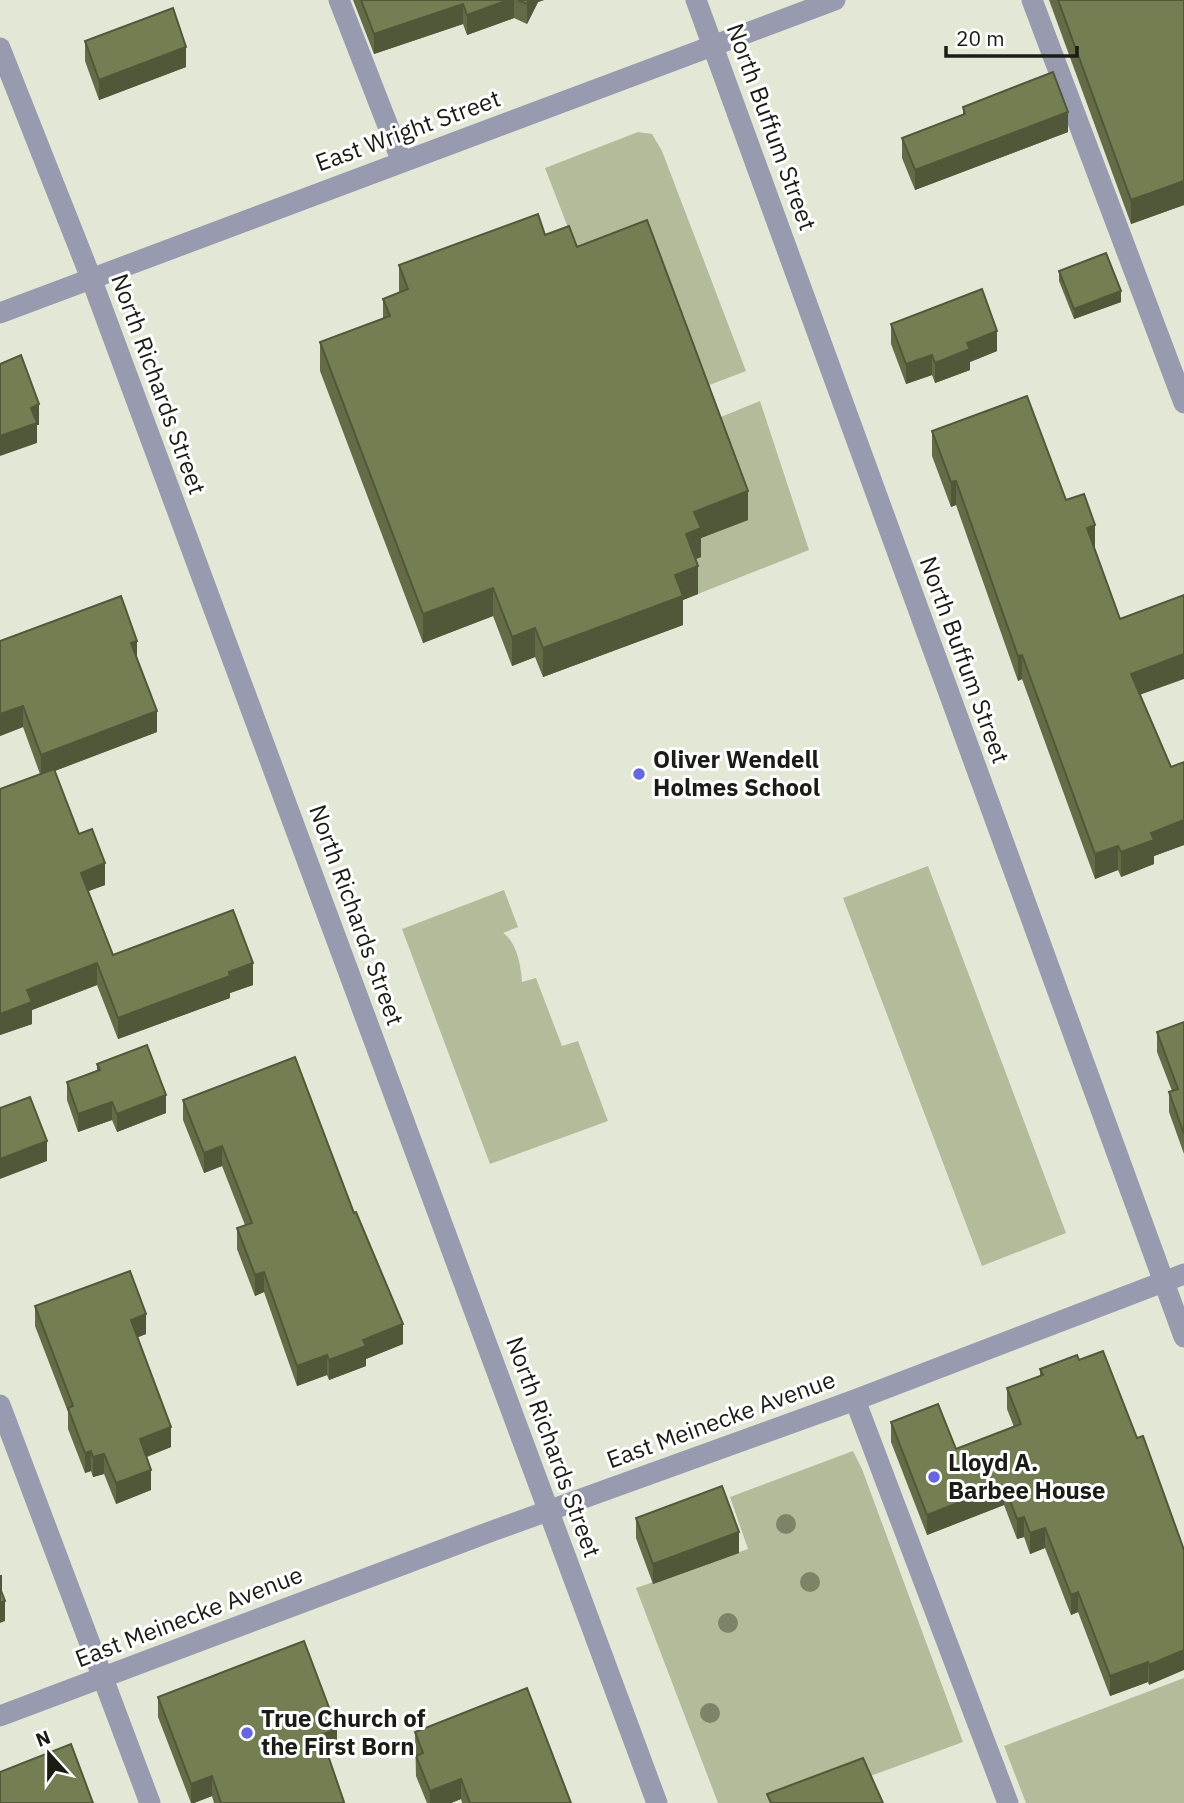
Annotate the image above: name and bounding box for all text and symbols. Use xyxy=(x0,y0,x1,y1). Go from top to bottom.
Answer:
scale bar xyxy=(946,14,1077,58)
street label: North Buffum Street xyxy=(720,19,824,235)
text: 20 m xyxy=(956,24,1005,52)
street label: East Wright Street xyxy=(311,82,505,178)
street label: North Richards Street xyxy=(104,269,214,498)
street label: North Buffum Street xyxy=(913,552,1017,768)
place label: Oliver Wendell Holmes School xyxy=(653,743,820,803)
marker: Oliver Wendell Holmes School xyxy=(631,766,647,782)
street label: North Richards Street xyxy=(302,800,412,1029)
street label: North Richards Street xyxy=(499,1332,609,1561)
street label: East Meinecke Avenue xyxy=(602,1363,839,1475)
place label: Lloyd A. Barbee House xyxy=(948,1446,1105,1506)
marker: Lloyd A. Barbee House xyxy=(926,1469,942,1485)
street label: East Meinecke Avenue xyxy=(70,1558,307,1674)
place label: True Church of the First Born xyxy=(261,1702,426,1762)
north arrow xyxy=(14,1719,84,1789)
text: N xyxy=(32,1724,54,1752)
marker: True Church of the First Born xyxy=(239,1725,255,1741)

